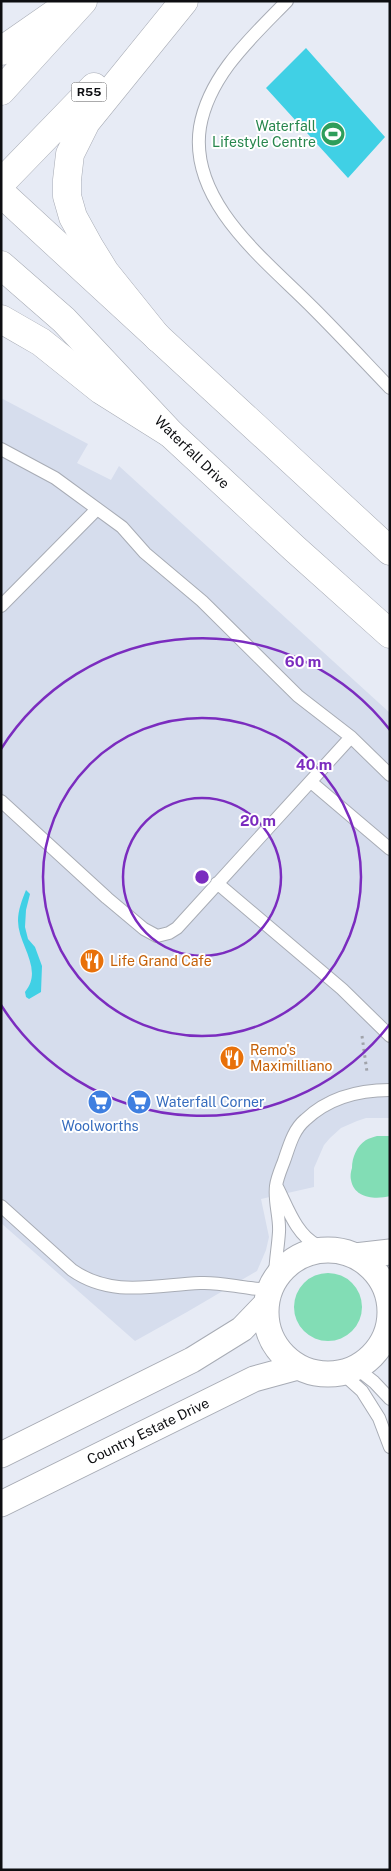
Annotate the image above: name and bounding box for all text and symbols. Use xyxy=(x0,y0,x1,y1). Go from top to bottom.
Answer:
road number: R55 xyxy=(72,82,106,101)
place label: Waterfall Lifestyle Centre xyxy=(212,118,316,150)
sports icon: Waterfall Lifestyle Centre xyxy=(320,121,346,147)
street label: Waterfall Drive xyxy=(151,412,233,492)
text: 60 m xyxy=(285,653,321,670)
text: 40 m xyxy=(296,756,332,773)
text: 20 m xyxy=(240,812,276,829)
centre of rings xyxy=(193,868,211,886)
restaurant icon: Life Grand Cafe xyxy=(79,948,105,974)
place label: Life Grand Cafe xyxy=(110,953,212,969)
place label: Remo's Maximilliano xyxy=(250,1042,333,1074)
restaurant icon: Remo's Maximilliano xyxy=(219,1045,245,1071)
supermarket icon: Woolworths xyxy=(87,1089,113,1115)
supermarket icon: Waterfall Corner xyxy=(126,1089,152,1115)
place label: Waterfall Corner xyxy=(156,1094,264,1110)
place label: Woolworths xyxy=(61,1118,139,1134)
street label: Country Estate Drive xyxy=(84,1394,212,1468)

